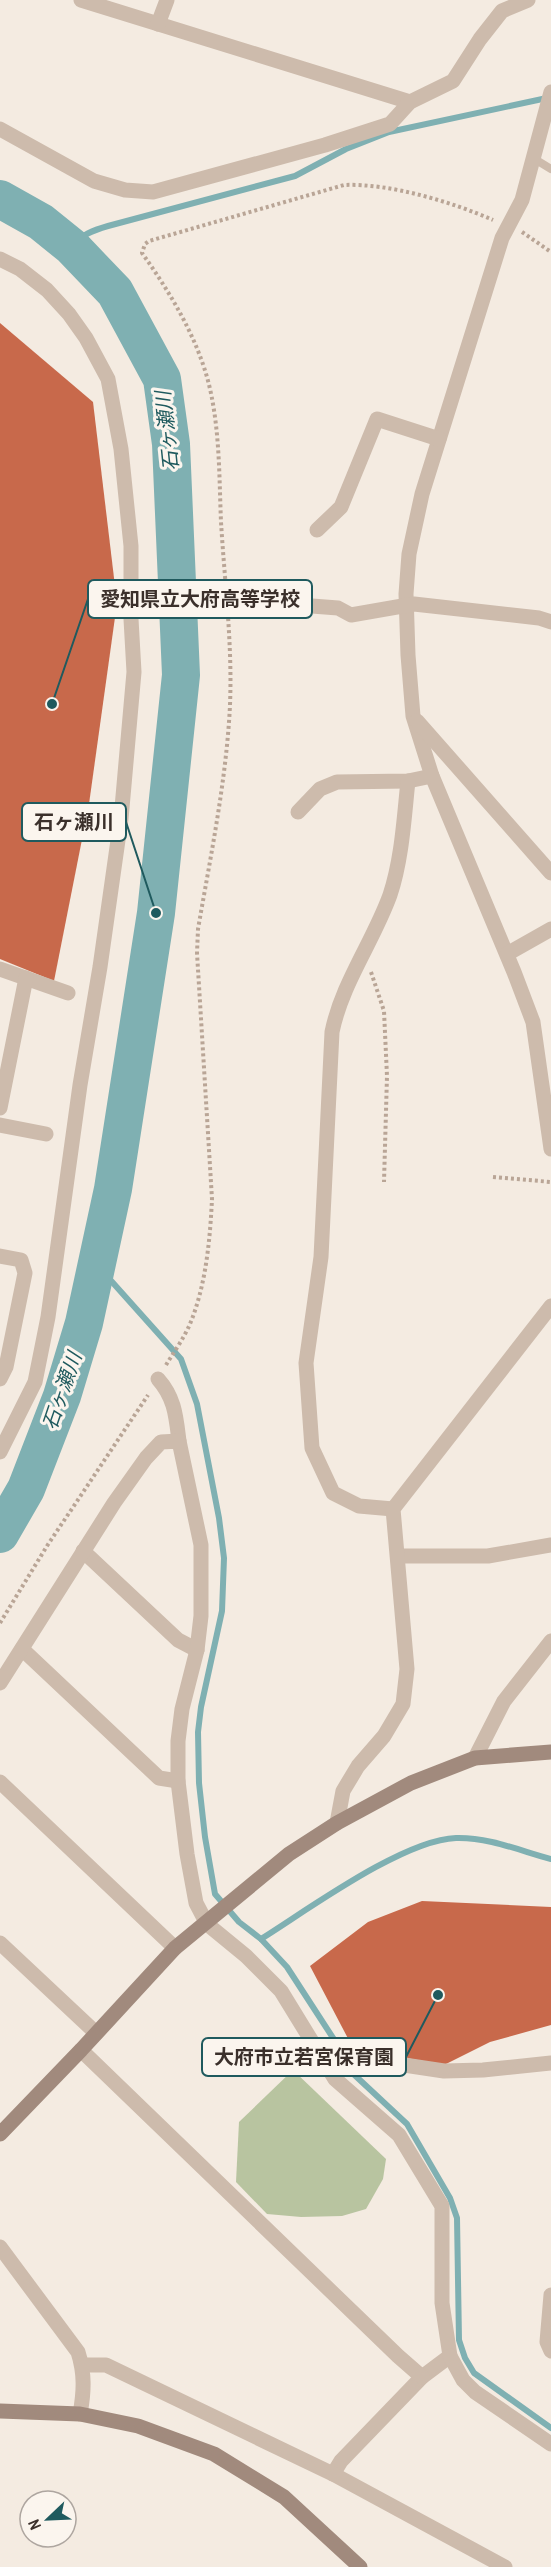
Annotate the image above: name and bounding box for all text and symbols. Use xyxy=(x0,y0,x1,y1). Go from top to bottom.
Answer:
water label: 石ヶ瀬川 xyxy=(149,388,184,472)
callout: 愛知県立大府高等学校 xyxy=(88,580,312,618)
text: 愛知県立大府高等学校 xyxy=(100,585,300,612)
callout: 石ヶ瀬川 xyxy=(22,803,126,841)
text: 石ヶ瀬川 xyxy=(34,808,114,835)
water label: 石ヶ瀬川 xyxy=(36,1347,88,1433)
callout: 大府市立若宮保育園 xyxy=(202,2038,406,2076)
text: 大府市立若宮保育園 xyxy=(214,2043,394,2070)
north arrow xyxy=(18,2489,78,2549)
text: N xyxy=(22,2516,46,2534)

